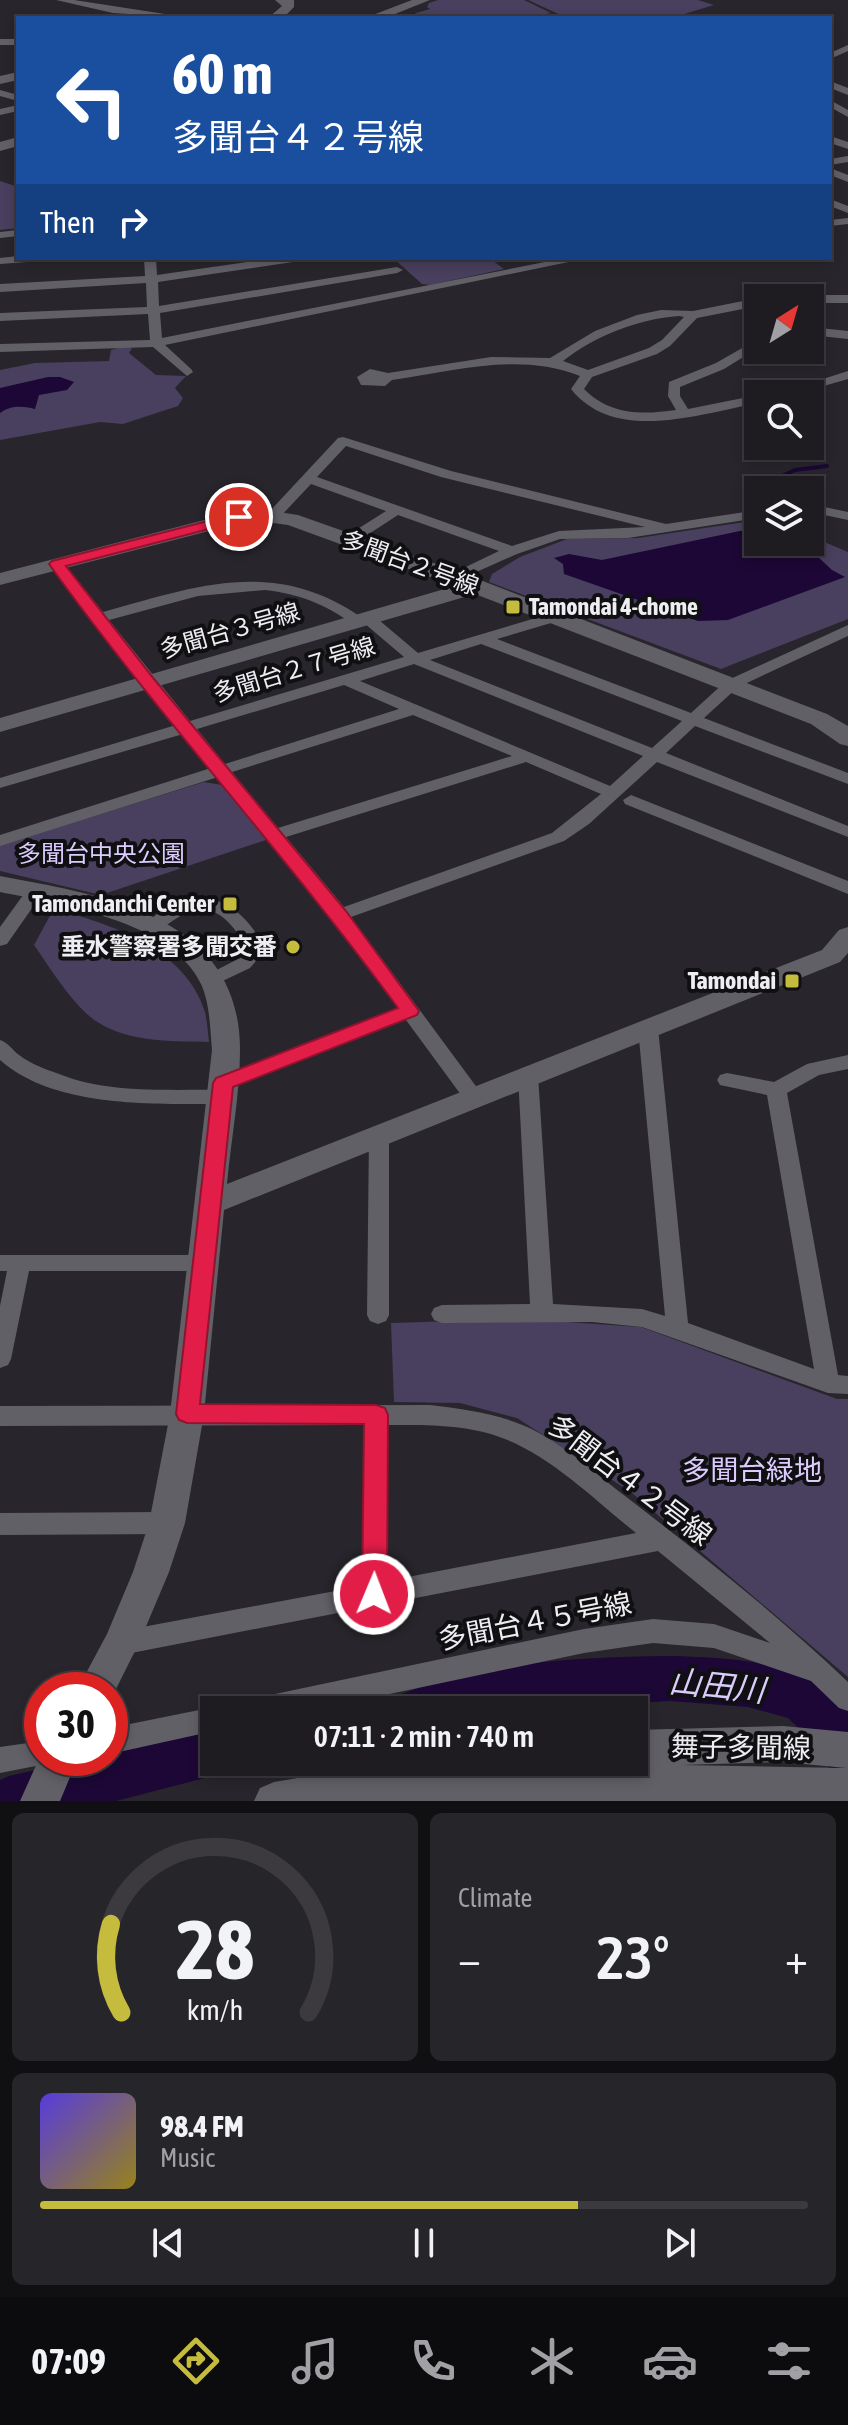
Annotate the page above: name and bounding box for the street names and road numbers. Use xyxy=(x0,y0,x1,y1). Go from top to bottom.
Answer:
street label: 多聞台２号線 xyxy=(338,525,482,600)
street label: 多聞台３号線 xyxy=(157,598,303,663)
street label: 多聞台２７号線 xyxy=(210,632,378,707)
street label: 多聞台４２号線 xyxy=(542,1408,718,1552)
street label: 多聞台４５号線 xyxy=(436,1587,634,1655)
street label: 舞子多聞線 xyxy=(671,1730,811,1764)

